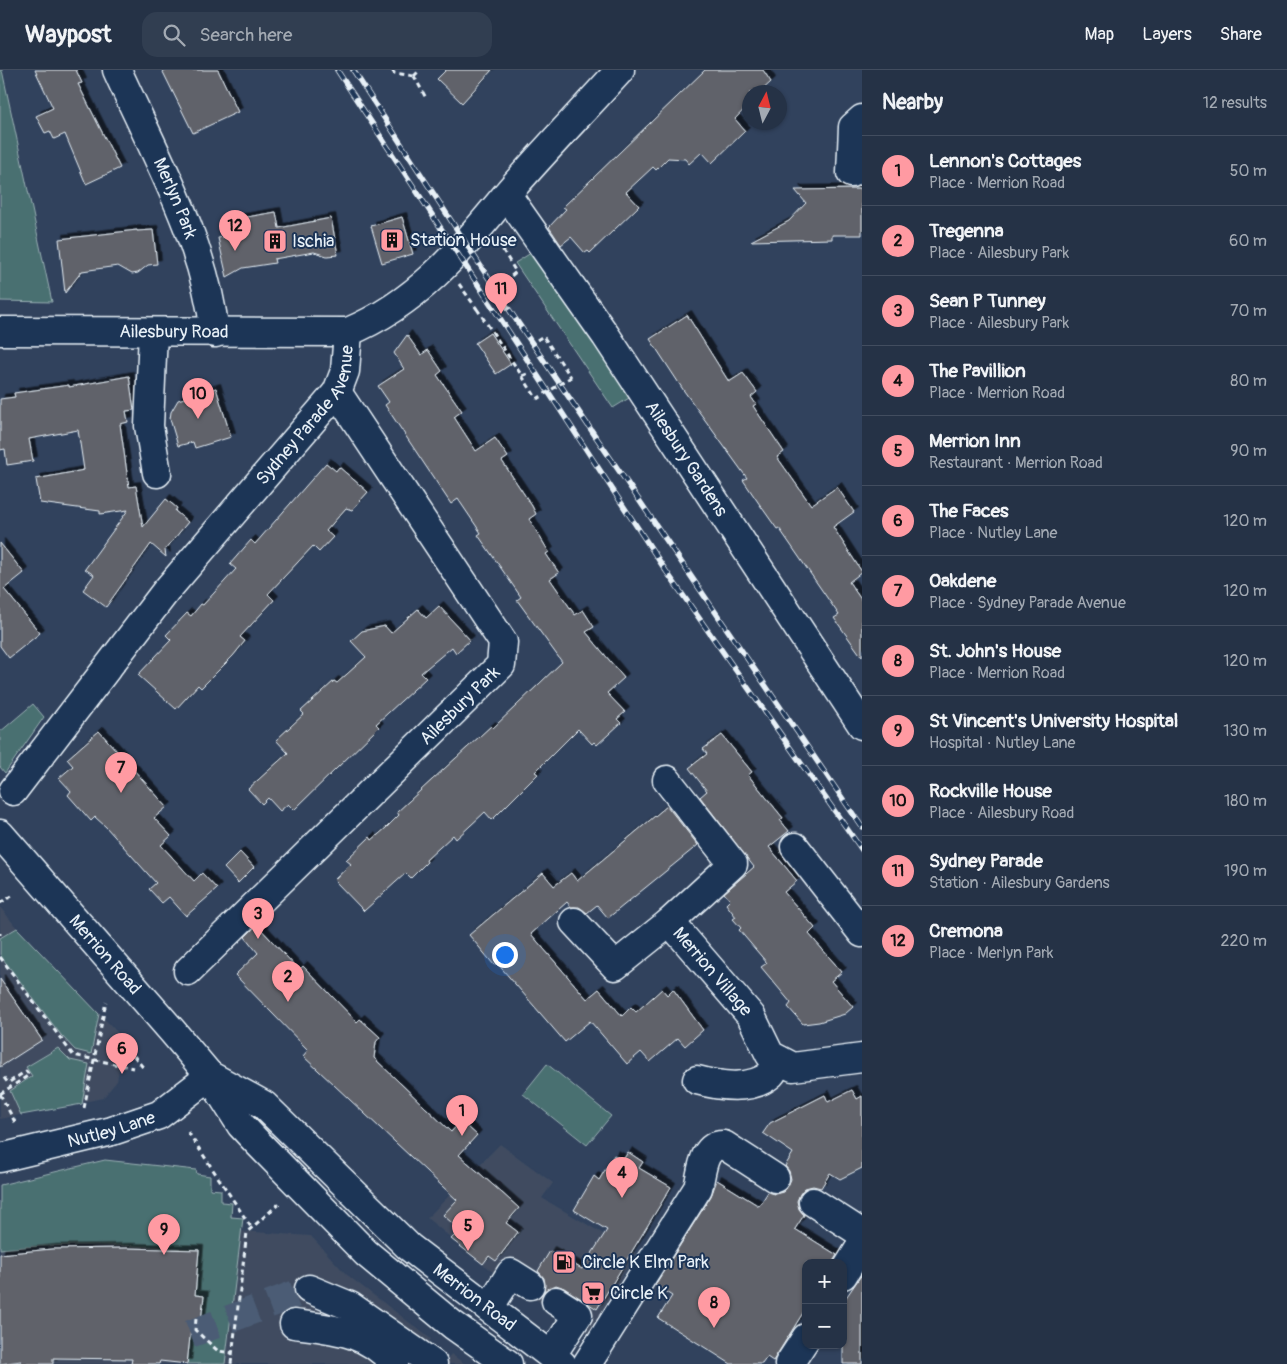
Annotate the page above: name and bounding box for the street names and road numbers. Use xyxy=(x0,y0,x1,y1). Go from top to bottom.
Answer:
street label: Merlyn Park xyxy=(148,154,202,243)
street label: Ailesbury Road xyxy=(119,320,229,344)
street label: Sydney Parade Avenue xyxy=(251,344,359,490)
street label: Ailesbury Gardens xyxy=(640,397,733,521)
street label: Ailesbury Park xyxy=(415,661,506,750)
street label: Merrion Road xyxy=(64,910,146,1000)
street label: Merrion Village xyxy=(668,923,757,1021)
street label: Nutley Lane xyxy=(65,1106,159,1153)
street label: Merrion Road xyxy=(428,1258,521,1337)

